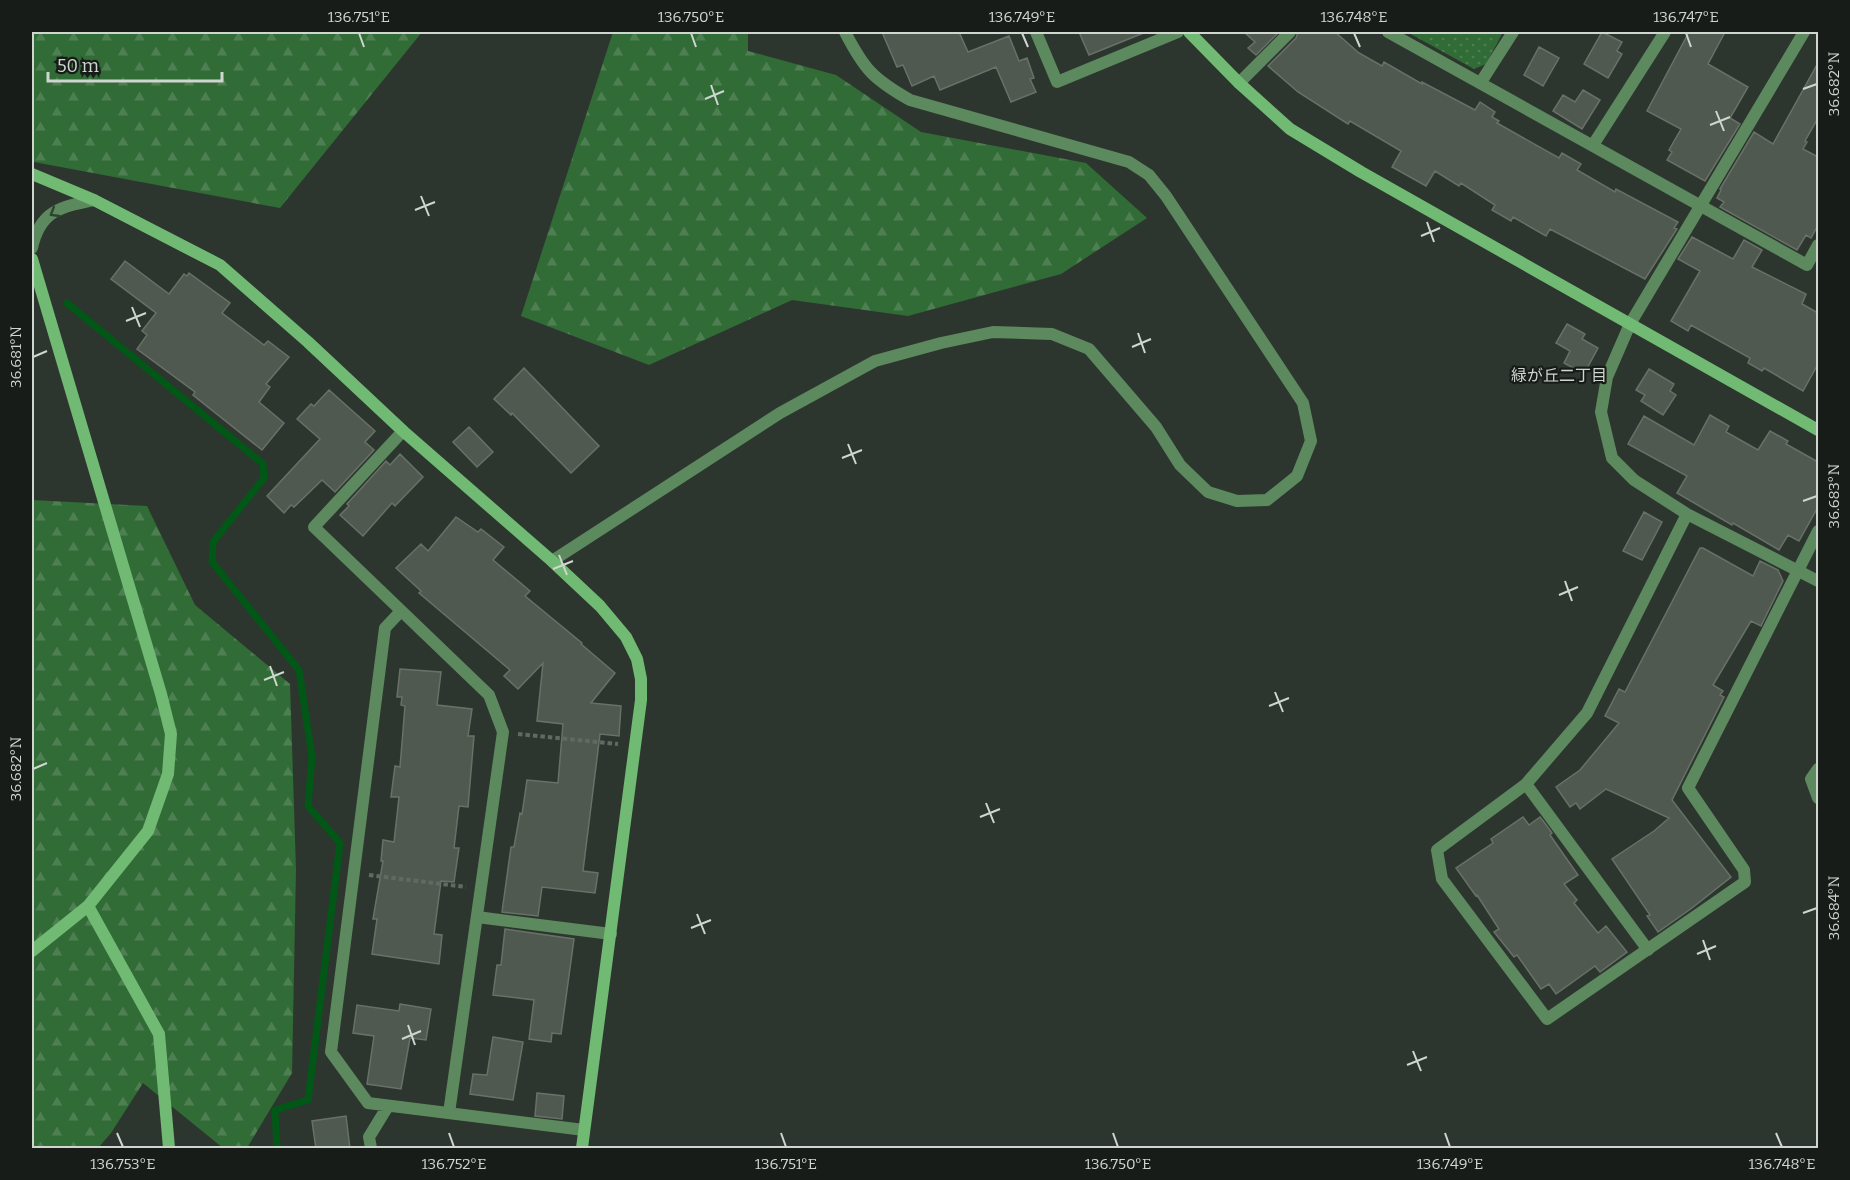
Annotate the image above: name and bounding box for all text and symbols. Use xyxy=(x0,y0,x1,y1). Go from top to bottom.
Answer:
text: 136.751°E xyxy=(328,8,390,26)
text: 136.750°E xyxy=(658,8,724,26)
text: 136.749°E xyxy=(989,8,1055,26)
text: 136.748°E xyxy=(1321,8,1387,26)
text: 136.747°E xyxy=(1653,8,1719,26)
scale bar xyxy=(48,45,222,83)
text: 36.682°N xyxy=(1825,52,1843,116)
text: 50 m xyxy=(57,55,99,77)
one-way arrow xyxy=(49,206,60,217)
text: 36.681°N xyxy=(7,326,25,388)
district label: 緑が丘二丁目 xyxy=(1511,366,1607,385)
text: 36.683°N xyxy=(1825,463,1843,528)
text: 36.682°N xyxy=(7,737,25,801)
text: 36.684°N xyxy=(1825,876,1843,940)
text: 136.753°E xyxy=(90,1155,156,1173)
text: 136.752°E xyxy=(421,1155,487,1173)
text: 136.751°E xyxy=(755,1155,817,1173)
text: 136.750°E xyxy=(1085,1155,1151,1173)
text: 136.749°E xyxy=(1417,1155,1483,1173)
text: 136.748°E xyxy=(1749,1155,1815,1173)

